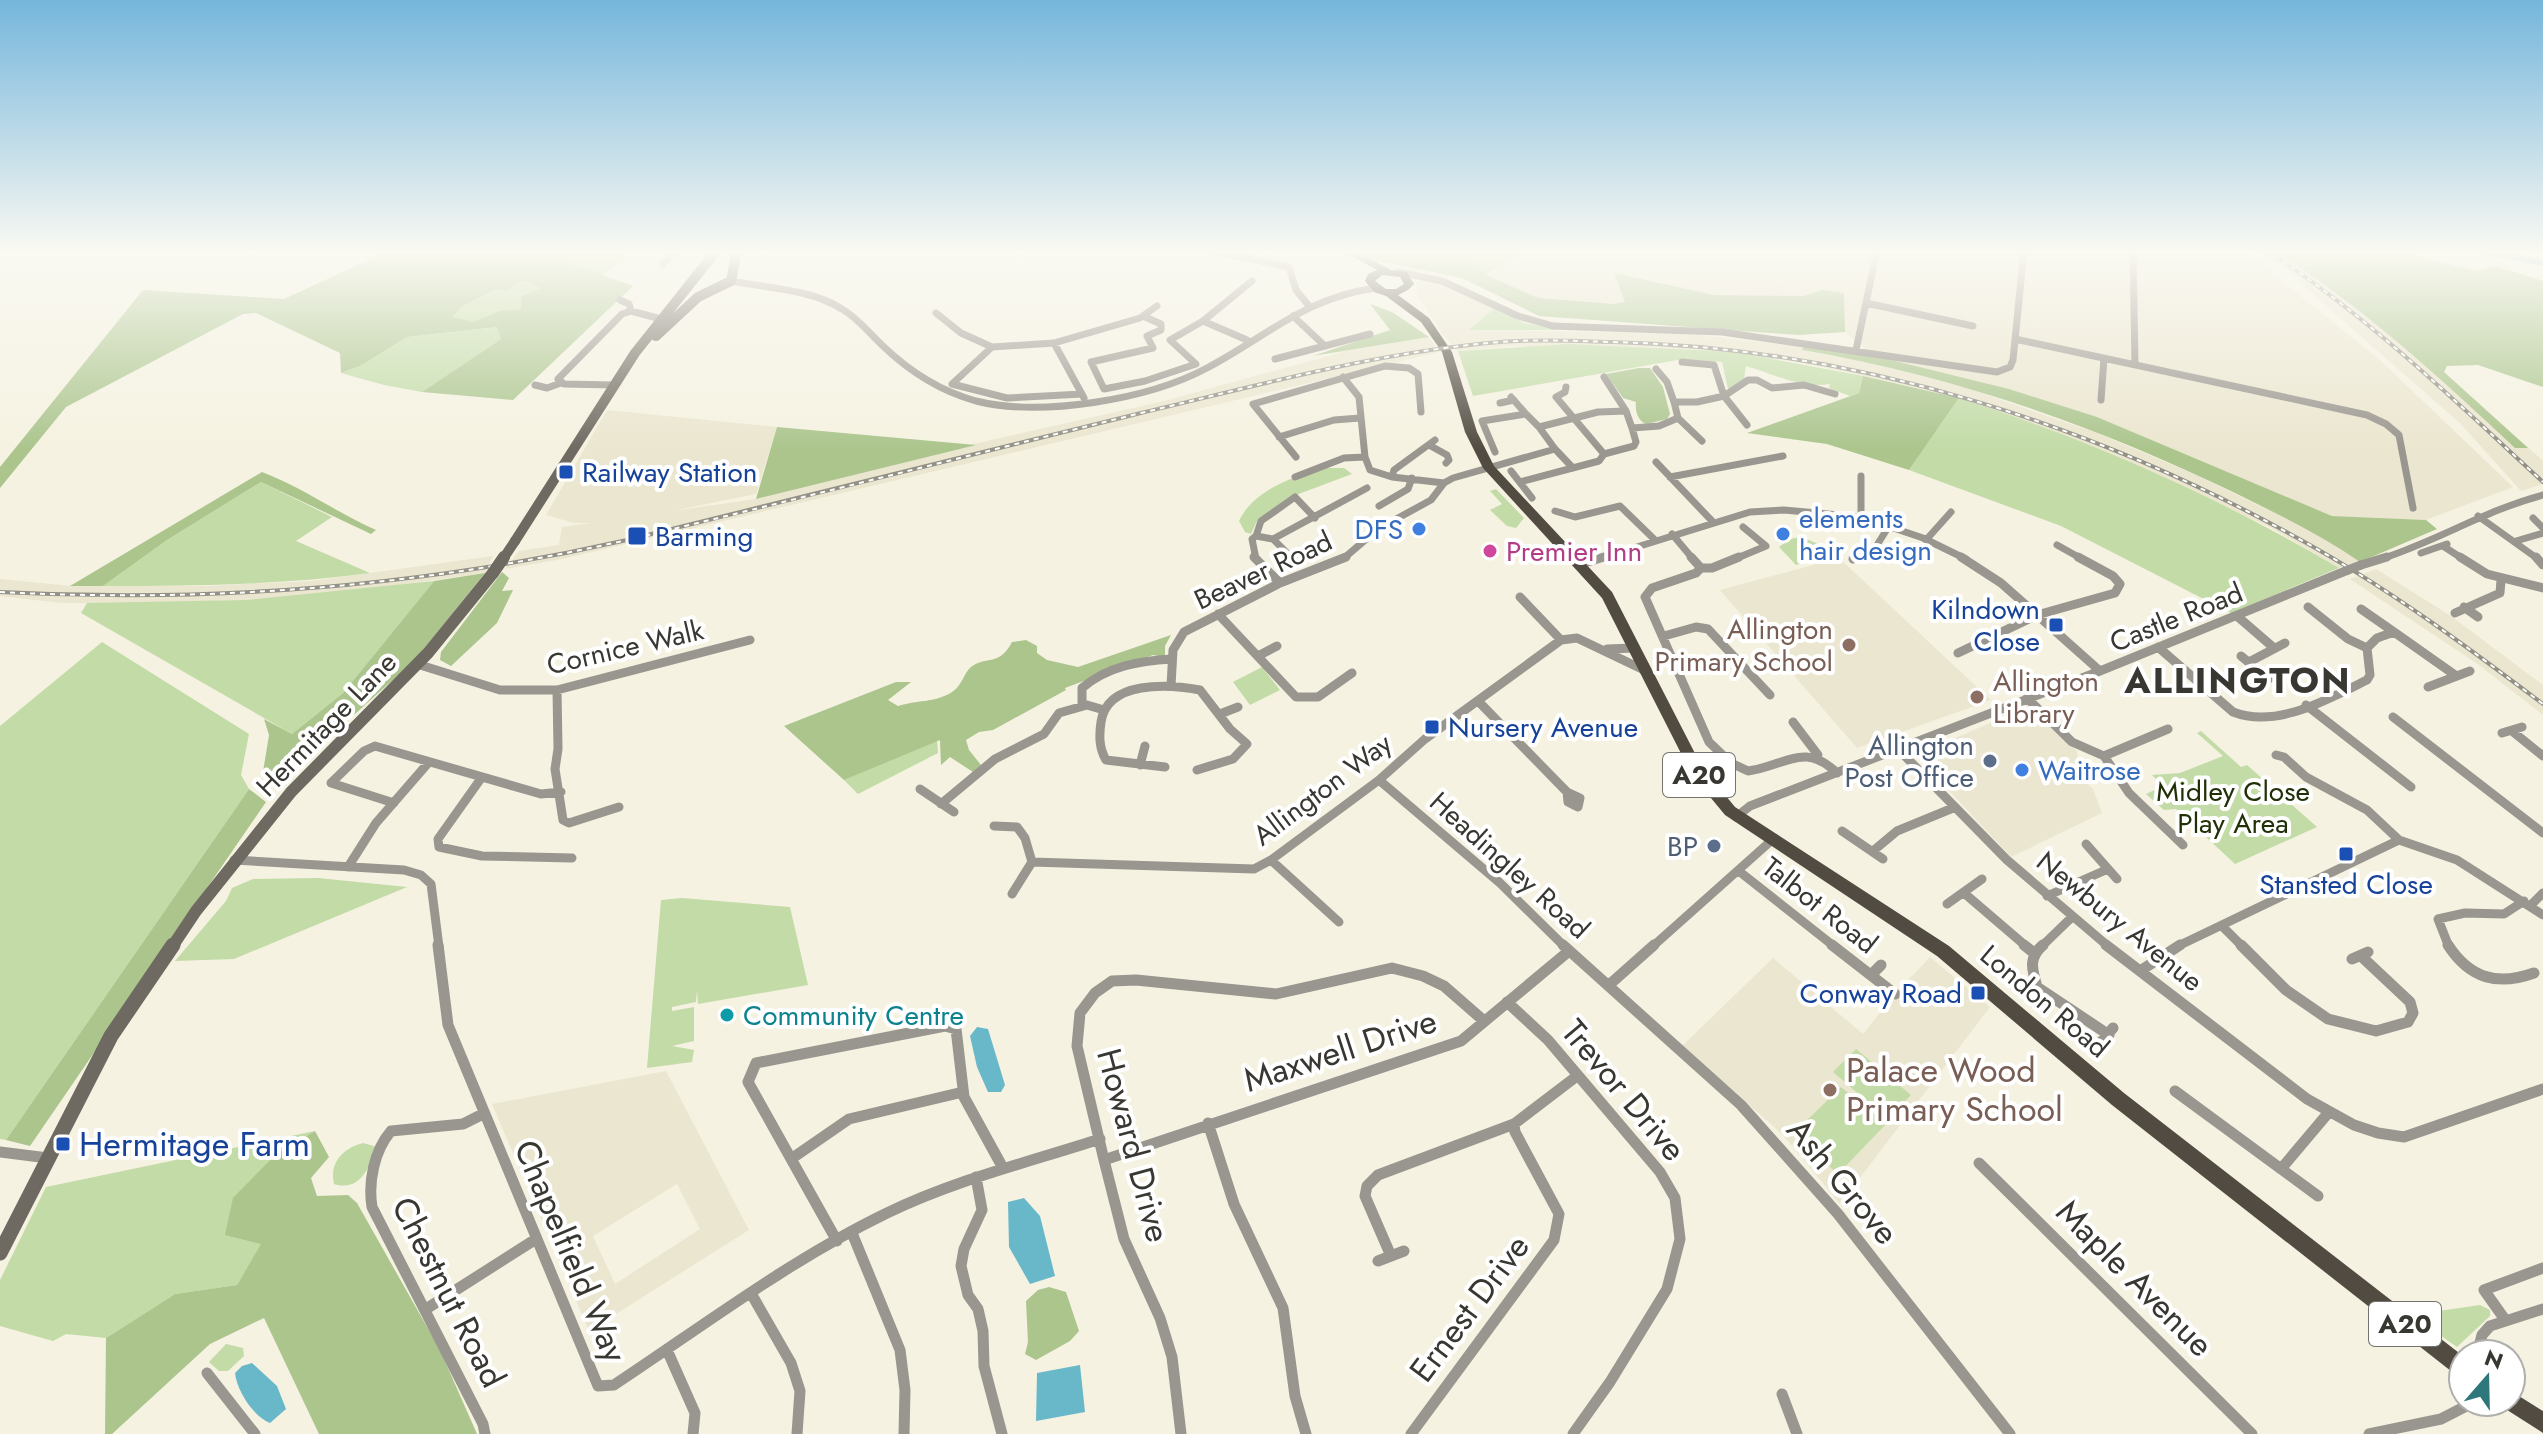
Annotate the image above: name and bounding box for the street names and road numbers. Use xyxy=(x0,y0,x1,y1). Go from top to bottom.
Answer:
street label: Beaver Road xyxy=(1187,521,1339,620)
street label: Castle Road xyxy=(2103,572,2249,663)
street label: Cornice Walk xyxy=(543,609,708,685)
street label: Hermitage Lane xyxy=(247,643,406,806)
street label: Allington Way xyxy=(1244,723,1401,855)
road number: A20 xyxy=(1663,753,1735,797)
street label: Headingley Road xyxy=(1420,782,1599,949)
street label: Newbury Avenue xyxy=(2028,841,2212,1001)
street label: Talbot Road xyxy=(1753,847,1886,964)
street label: London Road xyxy=(1971,935,2118,1068)
street label: Maxwell Drive xyxy=(1237,996,1443,1105)
street label: Trevor Drive xyxy=(1550,1009,1698,1172)
street label: Howard Drive xyxy=(1084,1043,1183,1247)
street label: Ash Grove xyxy=(1775,1107,1910,1255)
street label: Chapelfield Way xyxy=(502,1132,639,1370)
street label: Chestnut Road xyxy=(380,1188,518,1396)
street label: Maple Avenue xyxy=(2045,1189,2224,1368)
street label: Ernest Drive xyxy=(1398,1224,1541,1392)
road number: A20 xyxy=(2369,1302,2441,1346)

